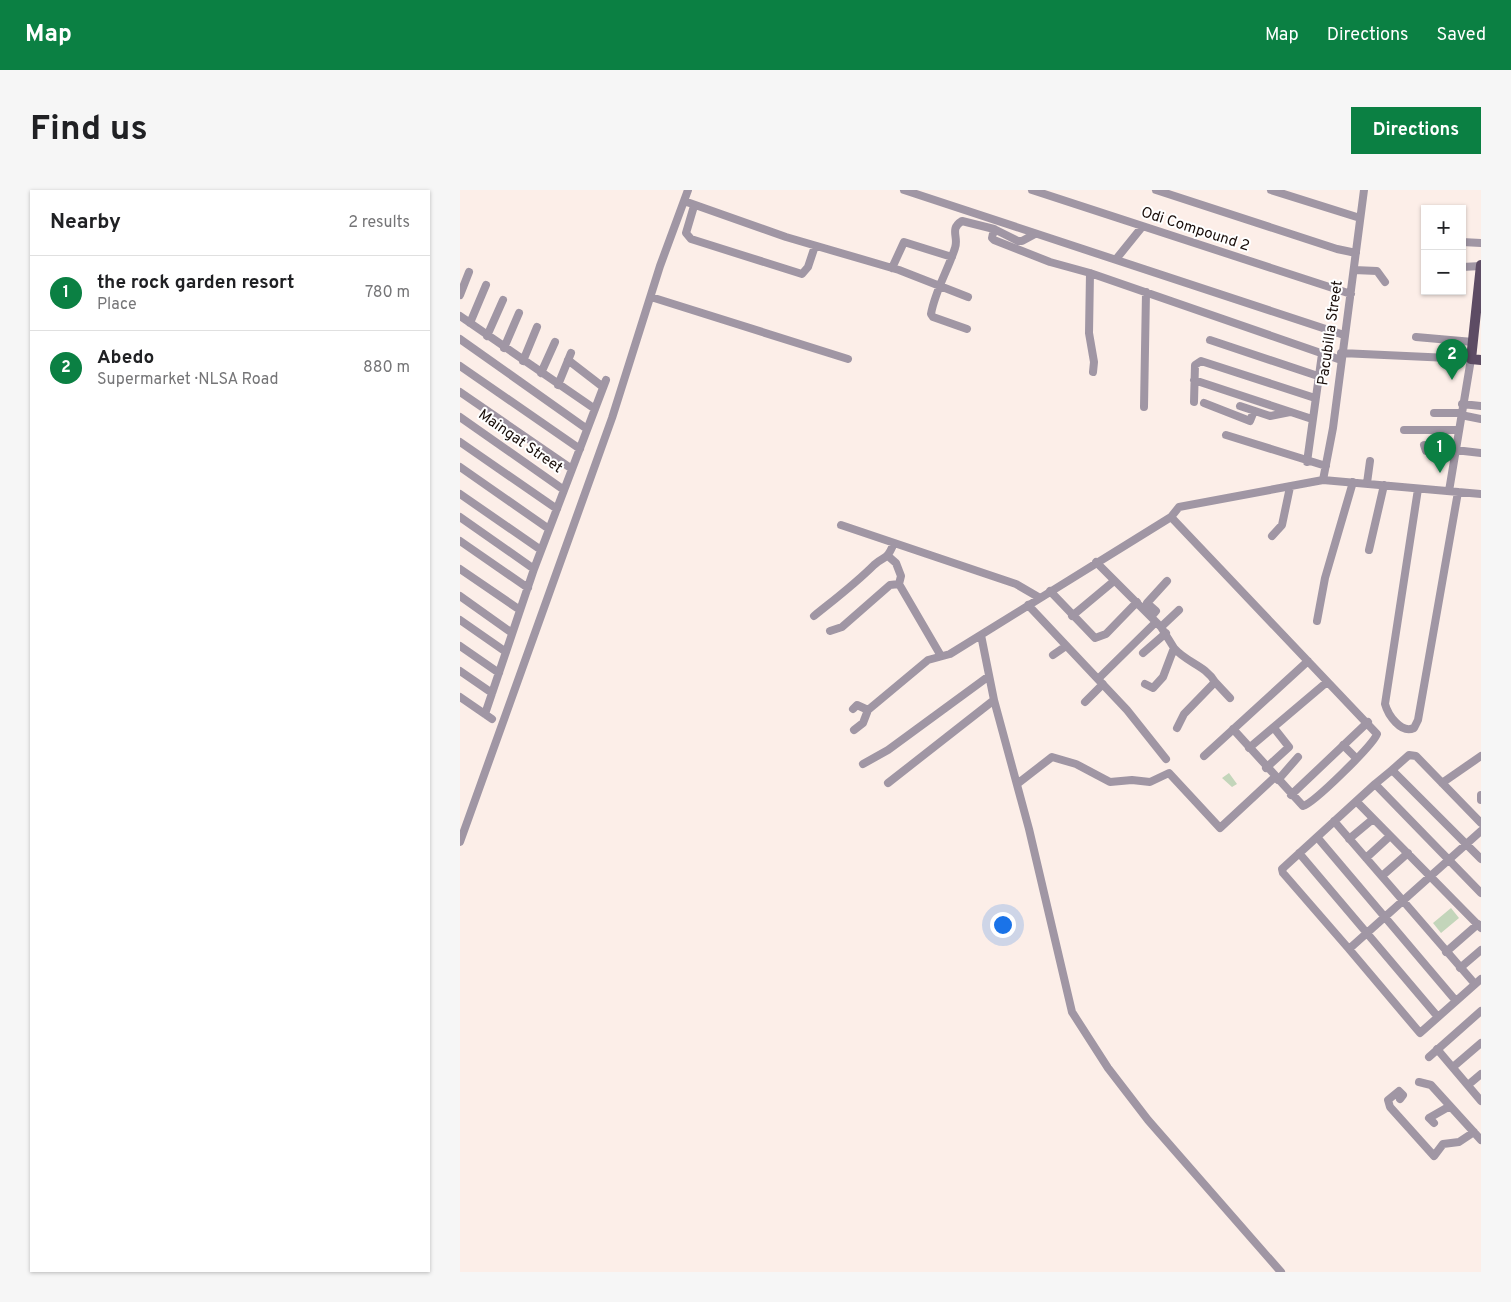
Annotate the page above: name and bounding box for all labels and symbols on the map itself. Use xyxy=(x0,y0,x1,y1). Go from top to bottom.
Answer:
street label: Odi Compound 2 xyxy=(1138,204,1252,256)
street label: Pacubilla Street xyxy=(1314,279,1348,387)
pin: 2 xyxy=(1436,339,1468,380)
street label: Maingat Street xyxy=(474,406,566,478)
pin: 1 xyxy=(1424,432,1456,473)
your location xyxy=(990,912,1016,938)

